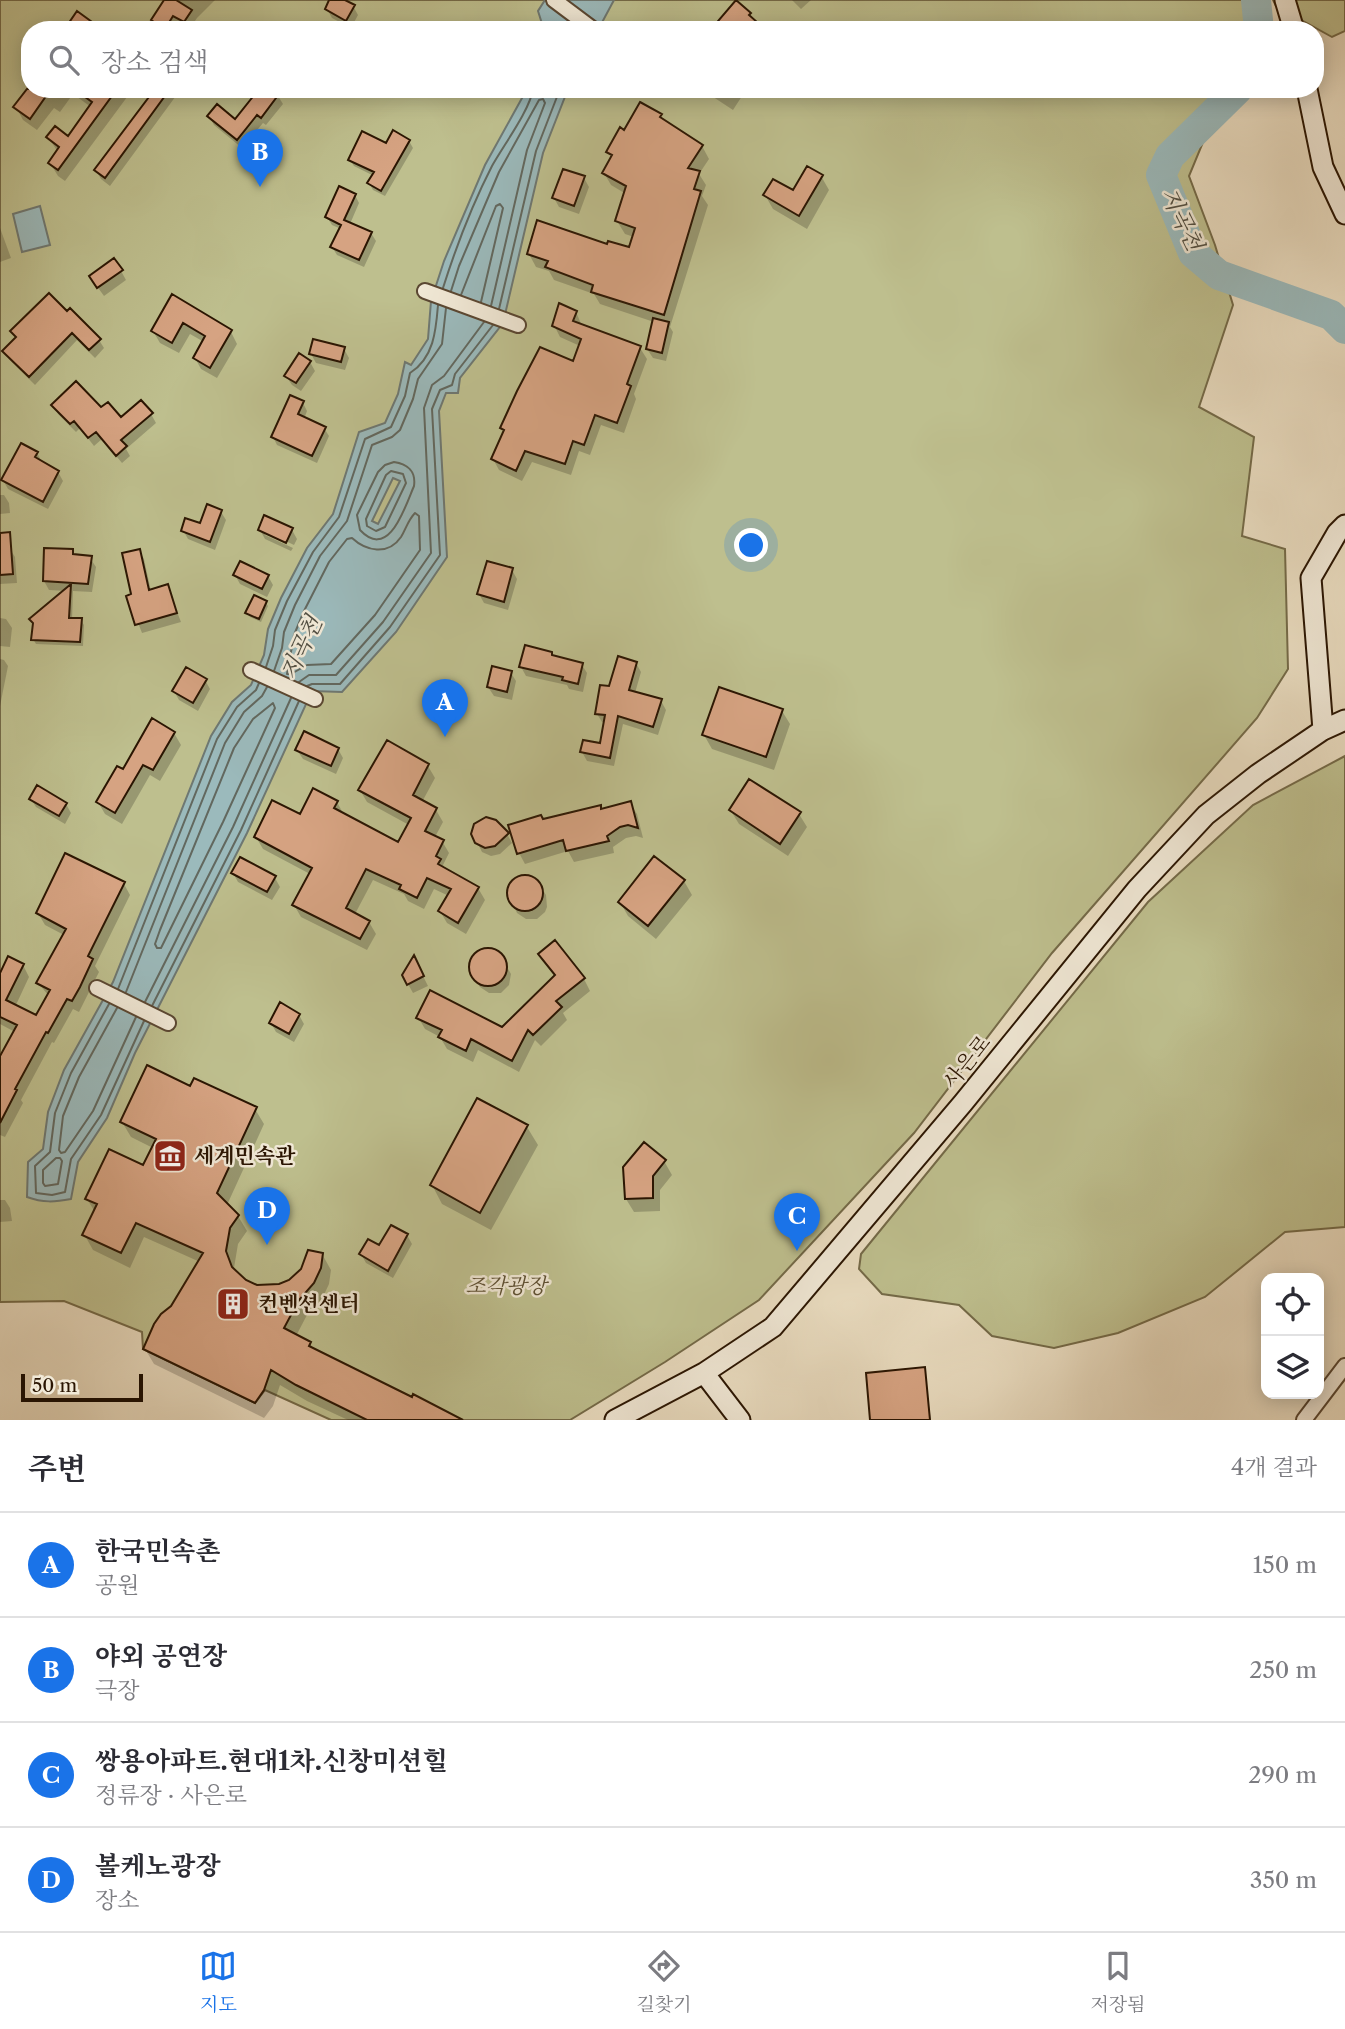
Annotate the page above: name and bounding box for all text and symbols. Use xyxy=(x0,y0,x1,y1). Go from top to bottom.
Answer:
search box xyxy=(21,21,1324,98)
icon: search xyxy=(45,41,83,79)
text: 장소 검색 xyxy=(101,46,208,78)
pin: B xyxy=(237,129,283,187)
water label: 지곡천 xyxy=(1155,183,1210,257)
your location xyxy=(734,528,768,562)
water label: 지곡천 xyxy=(274,610,329,684)
pin: A xyxy=(422,679,468,737)
street label: 사은로 xyxy=(938,1030,995,1093)
museum icon: 세계민속관 xyxy=(151,1137,189,1175)
place label: 세계민속관 xyxy=(194,1143,296,1168)
pin: D xyxy=(244,1187,290,1245)
pin: C xyxy=(774,1193,820,1251)
park label: 조각광장 xyxy=(465,1273,549,1298)
map controls xyxy=(1261,1273,1324,1399)
button: locate xyxy=(1261,1273,1324,1336)
building icon: 컨벤션센터 xyxy=(214,1285,252,1323)
place label: 컨벤션센터 xyxy=(258,1291,359,1316)
button: layers xyxy=(1261,1336,1324,1399)
scale bar xyxy=(21,1371,144,1403)
text: 50 m xyxy=(32,1374,77,1397)
text: 주변 xyxy=(28,1450,86,1487)
text: 4개 결과 xyxy=(1231,1453,1317,1481)
text: 한국민속촌 xyxy=(95,1535,221,1567)
text: A xyxy=(42,1551,60,1579)
text: 150 m xyxy=(1253,1551,1317,1579)
text: 공원 xyxy=(95,1571,139,1599)
text: 야외 공연장 xyxy=(95,1640,227,1672)
text: B xyxy=(42,1656,60,1684)
text: 250 m xyxy=(1249,1656,1317,1684)
text: 극장 xyxy=(95,1676,139,1704)
text: 쌍용아파트.현대1차.신창미션힐 xyxy=(95,1745,448,1777)
text: C xyxy=(42,1761,60,1789)
text: 290 m xyxy=(1248,1761,1317,1789)
text: 정류장 · 사은로 xyxy=(95,1781,247,1809)
text: 볼케노광장 xyxy=(95,1850,221,1882)
text: D xyxy=(41,1866,61,1894)
text: 350 m xyxy=(1250,1866,1317,1894)
text: 장소 xyxy=(95,1886,139,1914)
tab: 지도 xyxy=(199,1947,237,2016)
tab: 길찾기 xyxy=(636,1947,691,2016)
tab: 저장됨 xyxy=(1090,1947,1146,2016)

